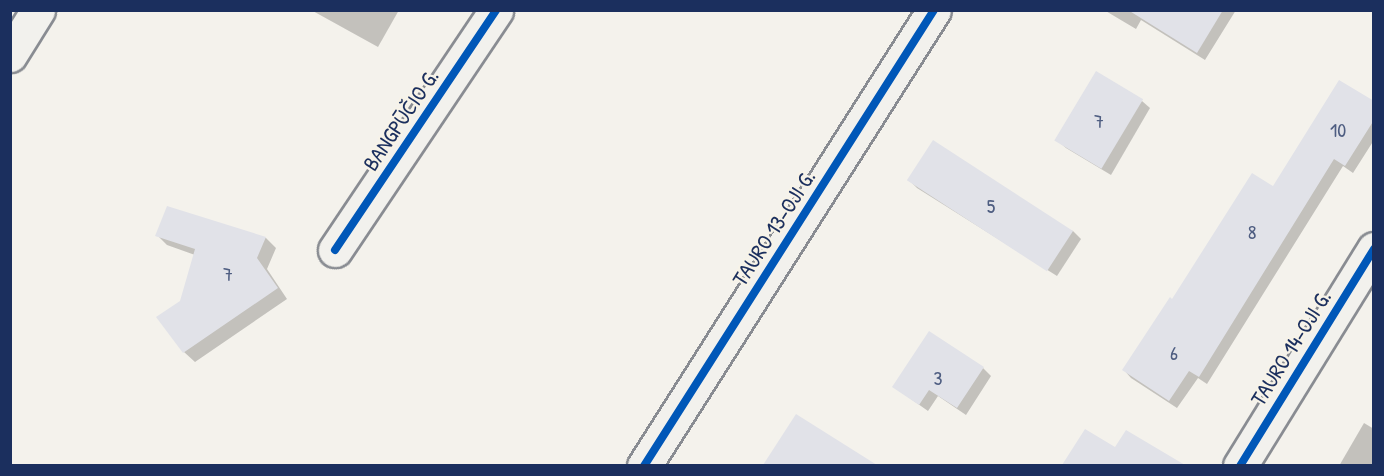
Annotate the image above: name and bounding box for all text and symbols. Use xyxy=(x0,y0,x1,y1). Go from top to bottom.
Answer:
street label: BANGPŪČIO G. xyxy=(357,64,445,176)
house number: 7 xyxy=(1094,108,1104,132)
house number: 10 xyxy=(1330,117,1346,141)
street label: TAURO 13-OJI G. xyxy=(727,165,821,291)
house number: 5 xyxy=(987,193,995,217)
house number: 8 xyxy=(1248,219,1256,243)
house number: 7 xyxy=(223,261,233,285)
street label: TAURO 14-OJI G. xyxy=(1245,285,1337,411)
house number: 6 xyxy=(1170,340,1178,364)
house number: 3 xyxy=(934,365,942,389)

